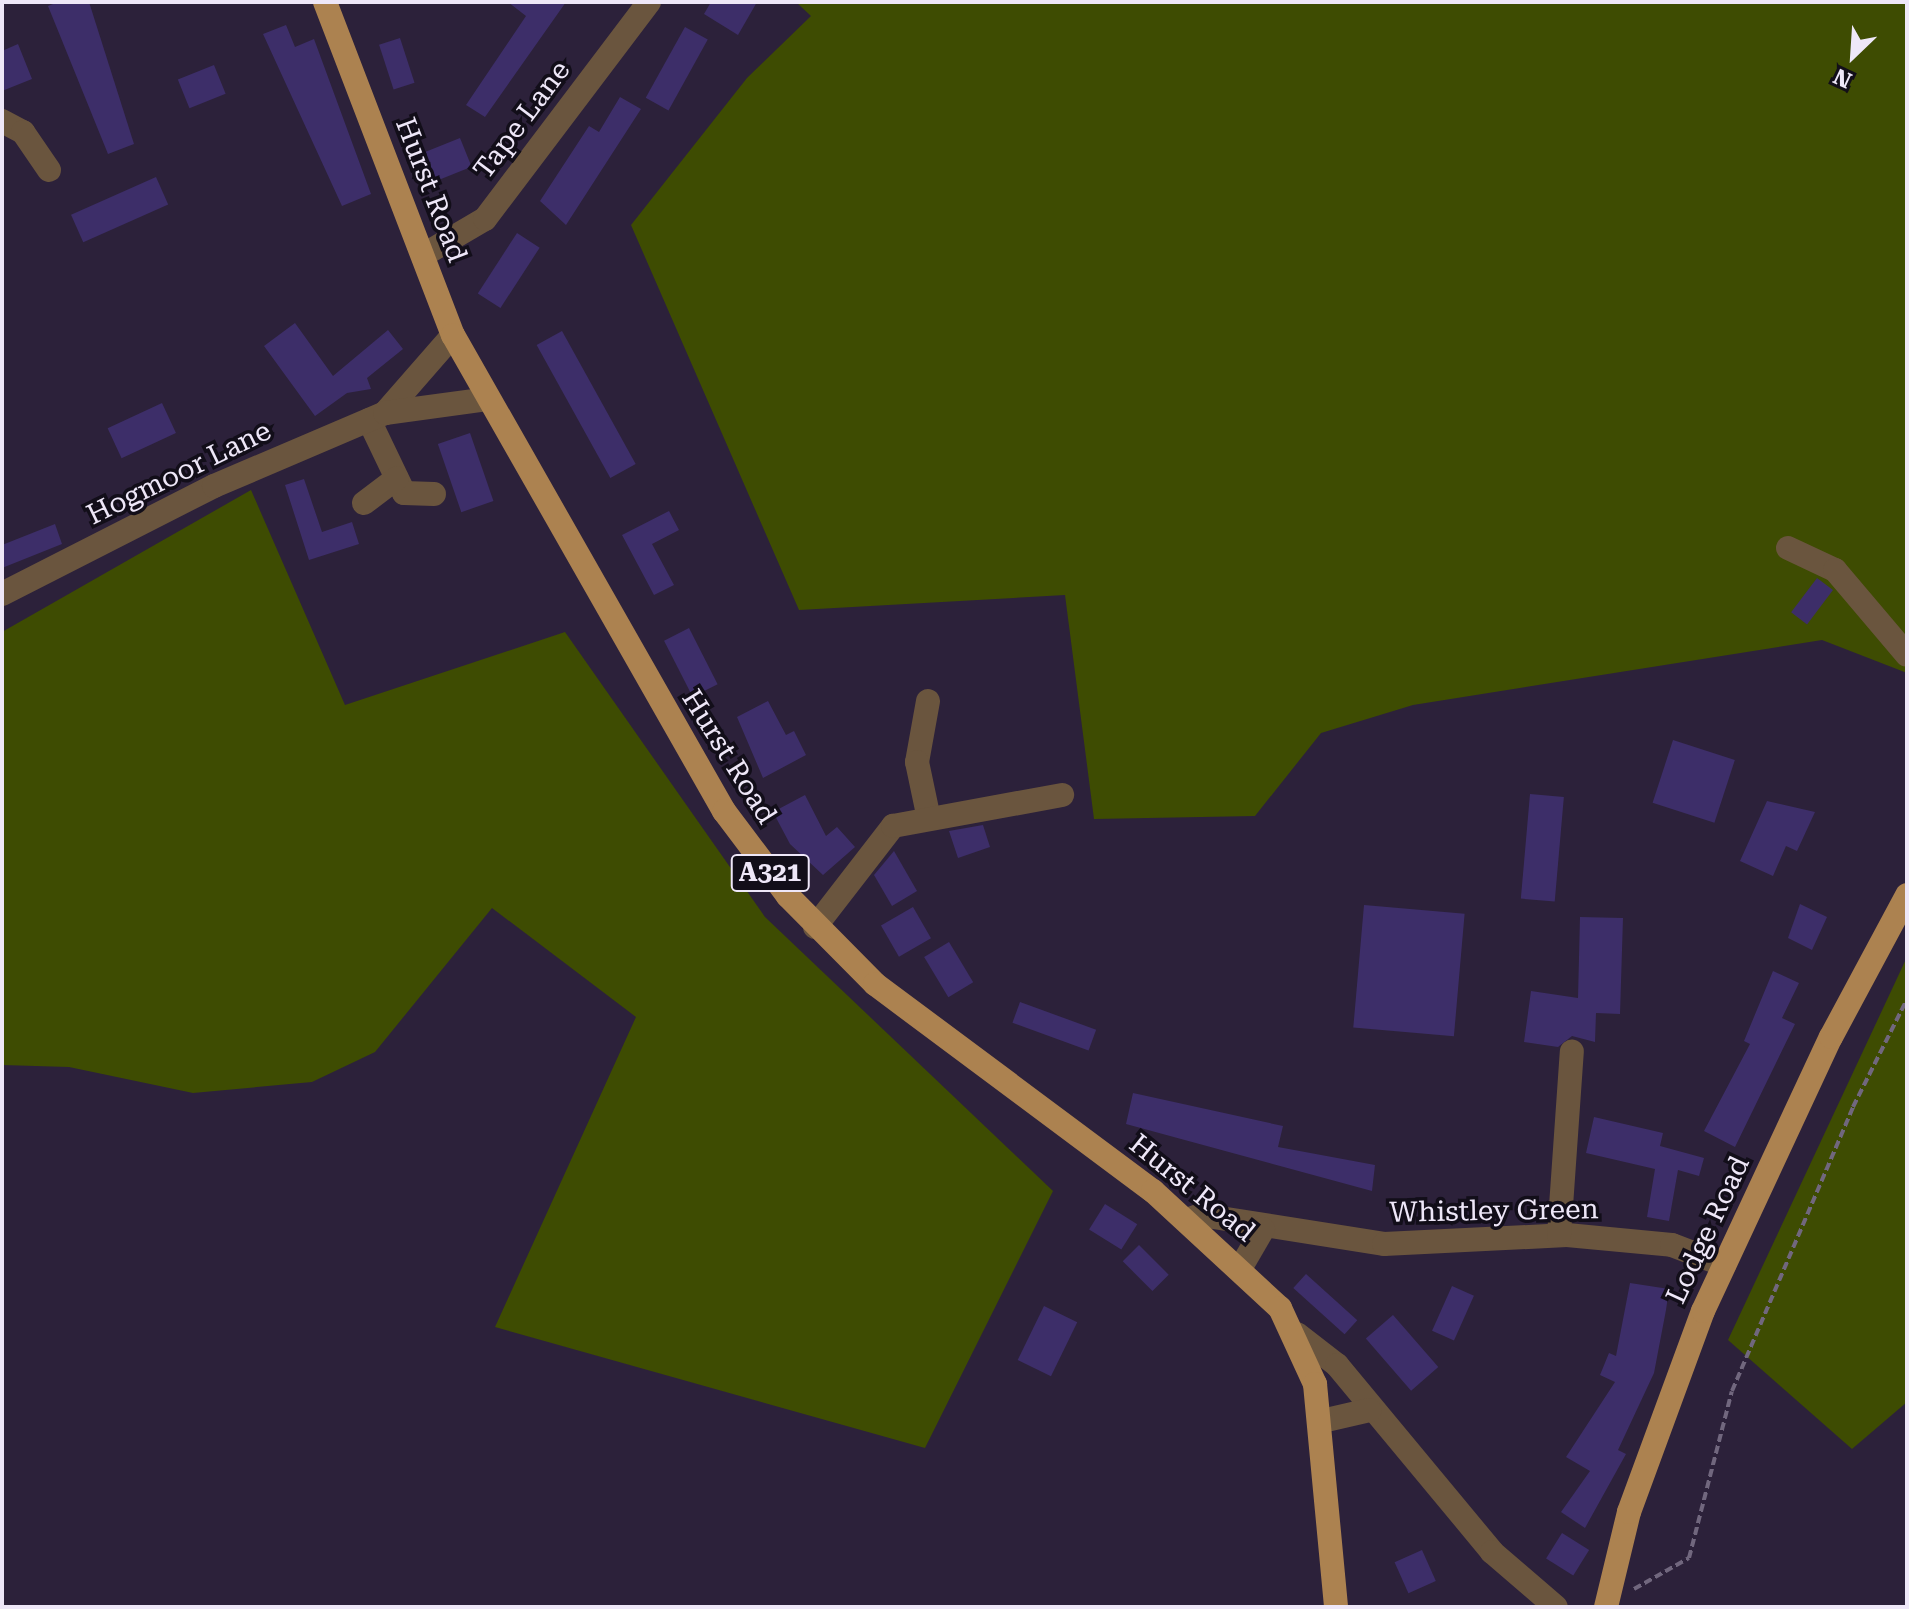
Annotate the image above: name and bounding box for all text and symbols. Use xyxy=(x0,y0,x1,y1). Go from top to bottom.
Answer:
north arrow xyxy=(1813,16,1893,96)
street label: Tape Lane xyxy=(467,54,577,186)
text: N xyxy=(1830,63,1856,93)
street label: Hurst Road xyxy=(388,113,474,267)
street label: Hogmoor Lane xyxy=(81,414,277,532)
street label: Hurst Road xyxy=(675,684,783,830)
road number: A321 xyxy=(730,851,810,895)
street label: Hurst Road xyxy=(1122,1127,1262,1249)
street label: Lodge Road xyxy=(1659,1151,1757,1309)
street label: Whistley Green xyxy=(1389,1192,1599,1230)

